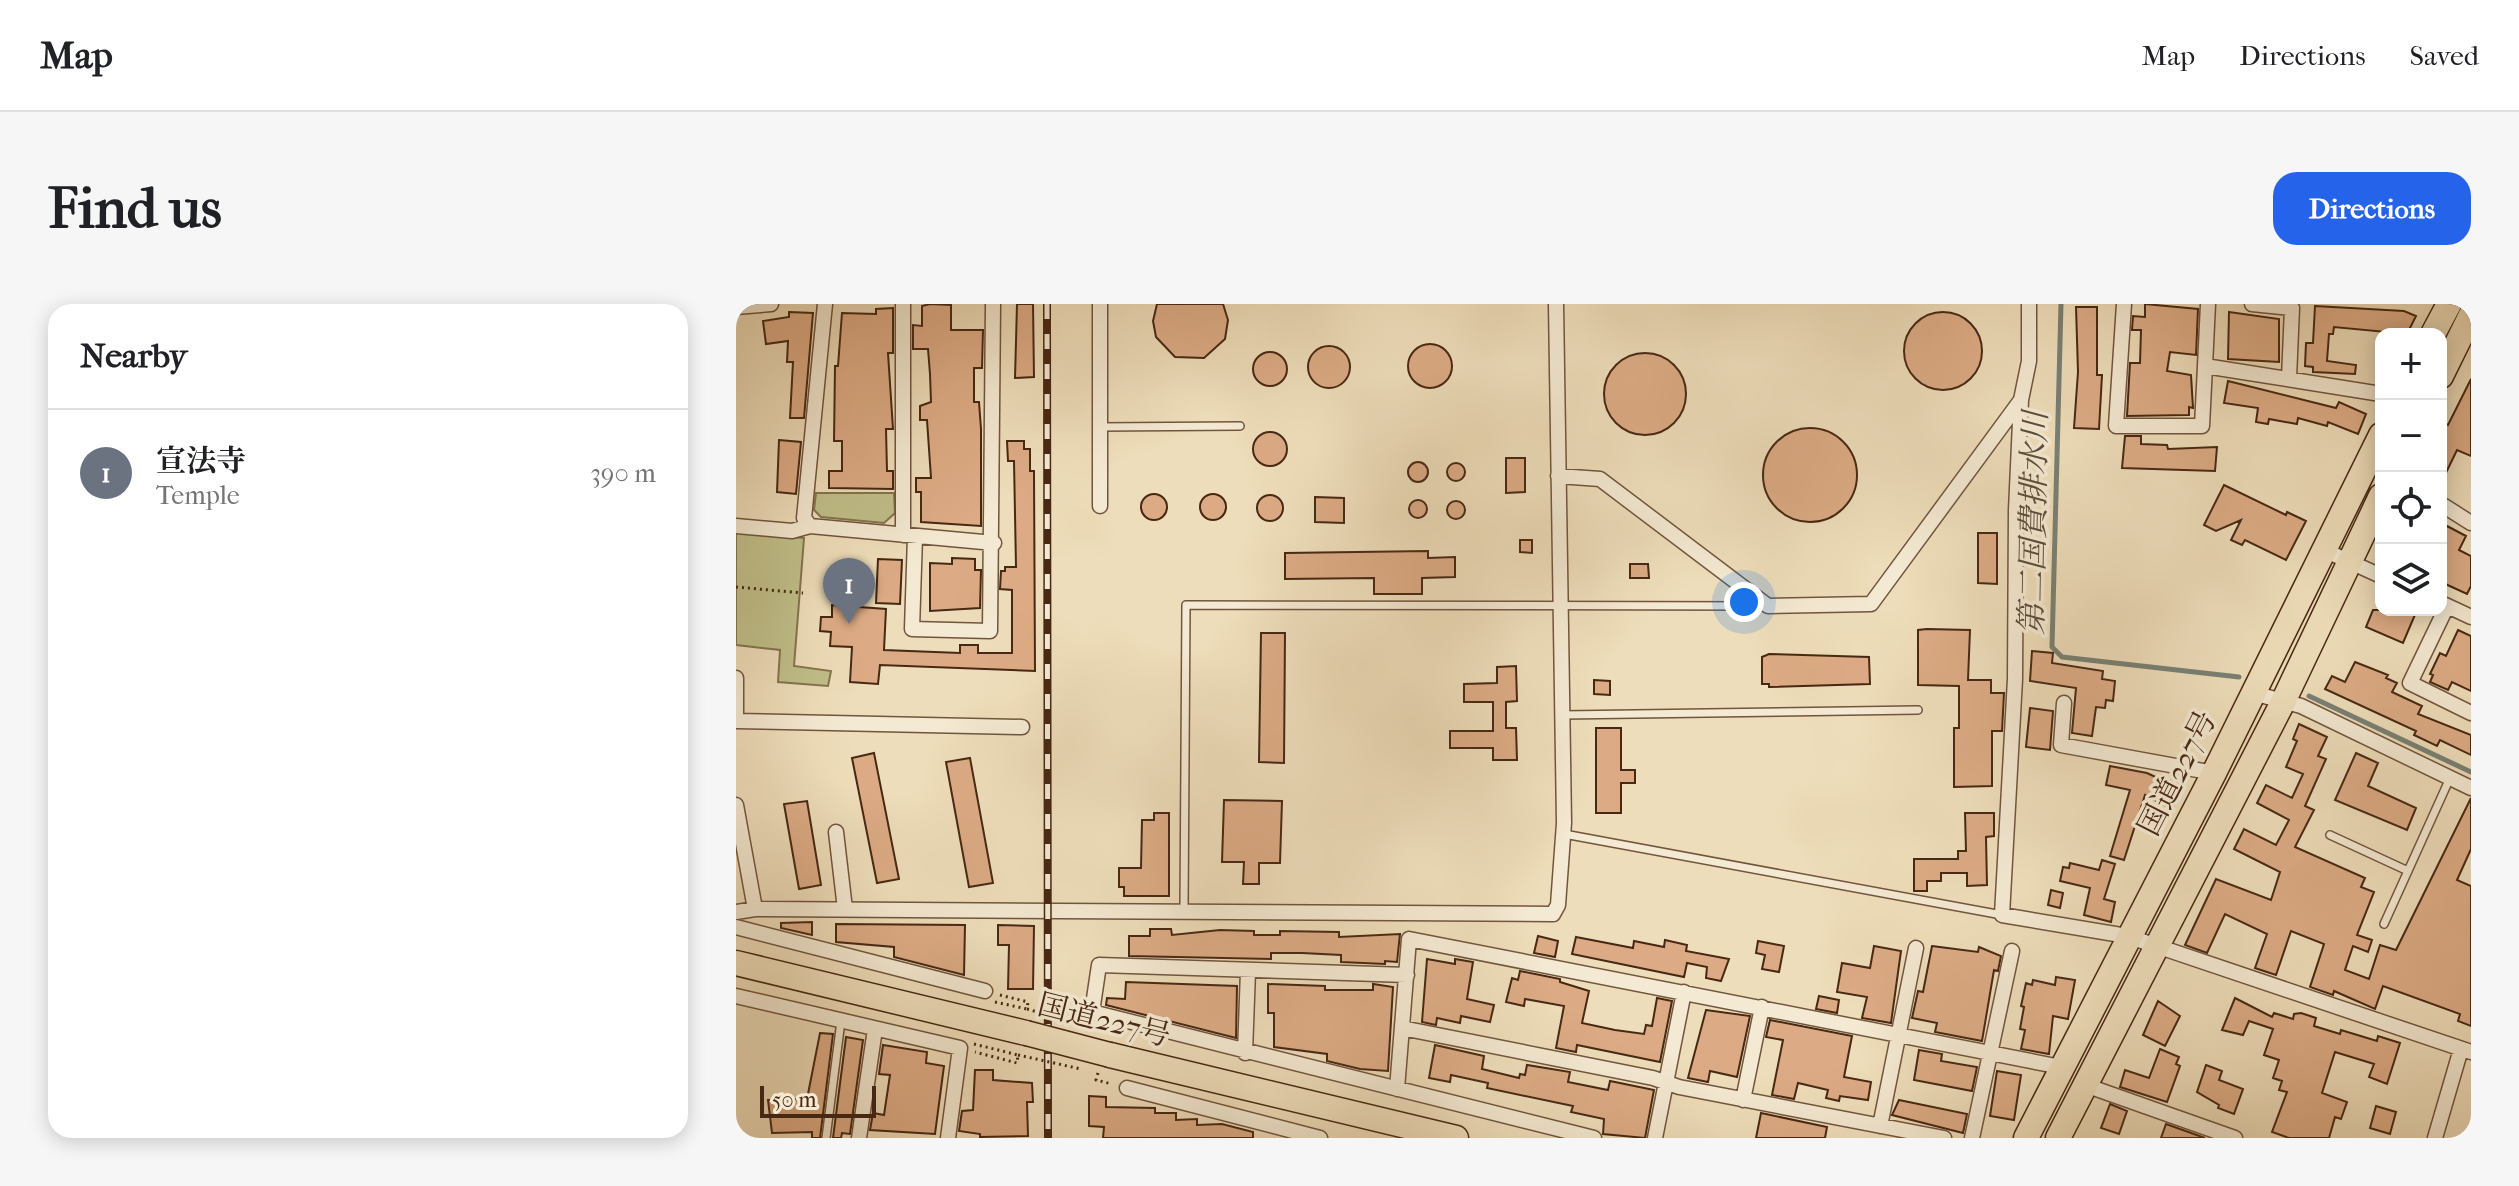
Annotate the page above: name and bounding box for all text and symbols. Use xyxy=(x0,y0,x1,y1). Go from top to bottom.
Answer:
text: Map xyxy=(40,33,113,78)
text: Map xyxy=(2142,39,2195,72)
text: Directions xyxy=(2239,39,2366,72)
text: Saved xyxy=(2410,39,2479,72)
button: Directions xyxy=(2273,172,2471,245)
text: Find us xyxy=(48,176,222,241)
map controls xyxy=(2375,328,2447,616)
button: + xyxy=(2375,328,2447,400)
text: Nearby xyxy=(80,336,187,376)
button: − xyxy=(2375,400,2447,472)
water label: 第二国費排水川 xyxy=(2013,408,2054,635)
text: 宣法寺 xyxy=(156,444,246,479)
text: 1 xyxy=(101,458,111,489)
text: 390 m xyxy=(590,458,656,489)
button: locate xyxy=(2375,472,2447,544)
text: Temple xyxy=(156,480,240,511)
button: layers xyxy=(2375,544,2447,616)
pin: 1 xyxy=(823,558,875,624)
your location xyxy=(1724,582,1764,622)
street label: 国道227号 xyxy=(2131,705,2224,841)
street label: 国道227号 xyxy=(1034,987,1174,1054)
scale bar xyxy=(760,1082,876,1118)
text: 50 m xyxy=(772,1087,817,1113)

